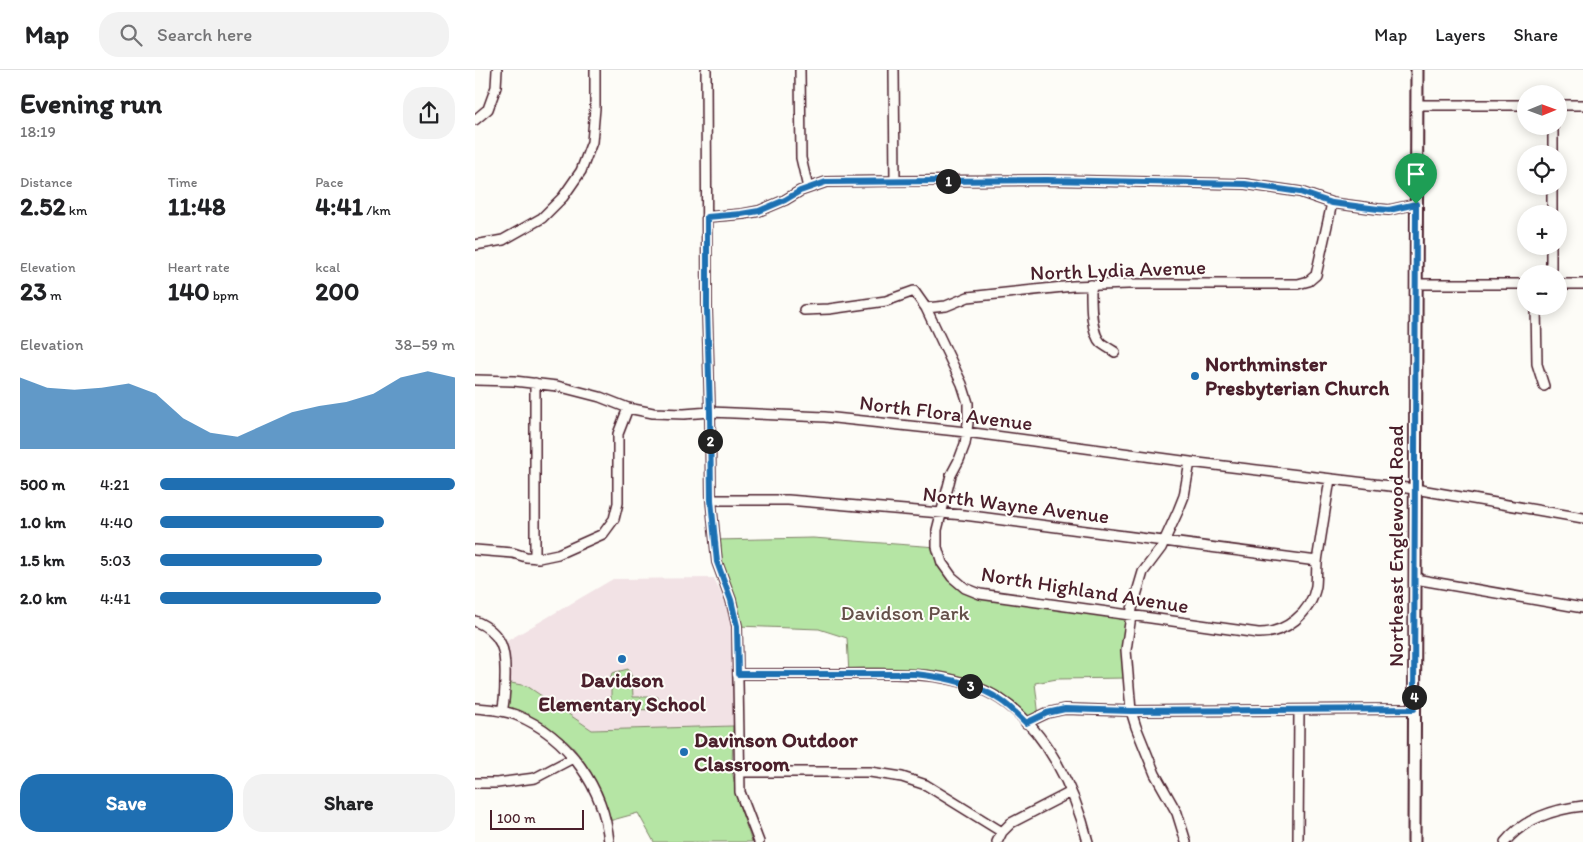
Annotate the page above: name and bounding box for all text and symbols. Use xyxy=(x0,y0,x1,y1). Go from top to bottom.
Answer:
search box xyxy=(99,12,449,57)
text: Map xyxy=(25,20,69,49)
icon: search xyxy=(117,21,145,49)
text: Search here xyxy=(157,23,252,46)
text: Map xyxy=(1374,24,1407,46)
text: Layers xyxy=(1435,24,1485,46)
text: Share xyxy=(1513,24,1558,46)
north arrow xyxy=(1517,85,1567,135)
map controls xyxy=(1517,85,1567,315)
text: Evening run xyxy=(20,86,162,120)
button: share xyxy=(403,87,455,139)
text: 18:19 xyxy=(20,122,56,141)
button: locate xyxy=(1517,145,1567,195)
pin xyxy=(1395,153,1437,204)
icon: arrive xyxy=(1402,160,1430,188)
pin: 1 xyxy=(935,168,961,194)
text: 1 xyxy=(945,173,952,190)
text: Distance xyxy=(20,174,72,191)
text: Time xyxy=(168,174,198,191)
text: Pace xyxy=(315,174,343,191)
text: 2.52 xyxy=(20,191,66,221)
text: 11:48 xyxy=(168,191,226,221)
text: 4:41 xyxy=(315,191,363,221)
text: km xyxy=(66,202,87,219)
text: /km xyxy=(363,202,391,219)
button: + xyxy=(1517,205,1567,255)
street label: North Lydia Avenue xyxy=(1030,254,1206,285)
text: Elevation xyxy=(20,259,76,276)
text: Heart rate xyxy=(168,259,230,276)
text: kcal xyxy=(315,259,340,276)
button: − xyxy=(1517,265,1567,315)
text: 23 xyxy=(20,276,47,306)
text: 140 xyxy=(168,276,210,306)
text: 200 xyxy=(315,276,359,306)
text: m xyxy=(47,287,62,304)
text: bpm xyxy=(210,287,239,304)
text: Elevation xyxy=(20,335,84,354)
text: 38–59 m xyxy=(395,335,455,354)
place label: Northminster Presbyterian Church xyxy=(1205,351,1389,401)
marker: Northminster Presbyterian Church xyxy=(1189,370,1201,382)
street label: North Flora Avenue xyxy=(858,389,1034,436)
street label: Northeast Englewood Road xyxy=(1383,425,1408,667)
pin: 2 xyxy=(697,428,723,454)
text: 2 xyxy=(707,433,714,450)
text: 500 m xyxy=(20,475,65,494)
text: 4:21 xyxy=(100,475,129,494)
street label: North Wayne Avenue xyxy=(921,481,1111,528)
text: 1.0 km xyxy=(20,513,66,532)
text: 4:40 xyxy=(100,513,133,532)
text: 1.5 km xyxy=(20,551,65,570)
text: 5:03 xyxy=(100,551,131,570)
street label: North Highland Avenue xyxy=(980,561,1191,618)
text: 2.0 km xyxy=(20,589,67,608)
text: 4:41 xyxy=(100,589,131,608)
park label: Davidson Park xyxy=(841,600,970,625)
marker: Davidson Elementary School xyxy=(616,653,628,665)
place label: Davidson Elementary School xyxy=(538,667,707,717)
pin: 3 xyxy=(957,674,983,698)
text: 3 xyxy=(967,678,974,695)
pin: 4 xyxy=(1401,684,1427,710)
text: 4 xyxy=(1410,689,1419,706)
place label: Davinson Outdoor Classroom xyxy=(694,727,858,776)
marker: Davinson Outdoor Classroom xyxy=(678,746,690,758)
button: Save xyxy=(20,774,233,832)
button: Share xyxy=(243,774,455,832)
scale bar xyxy=(490,807,584,830)
text: 100 m xyxy=(497,810,536,827)

